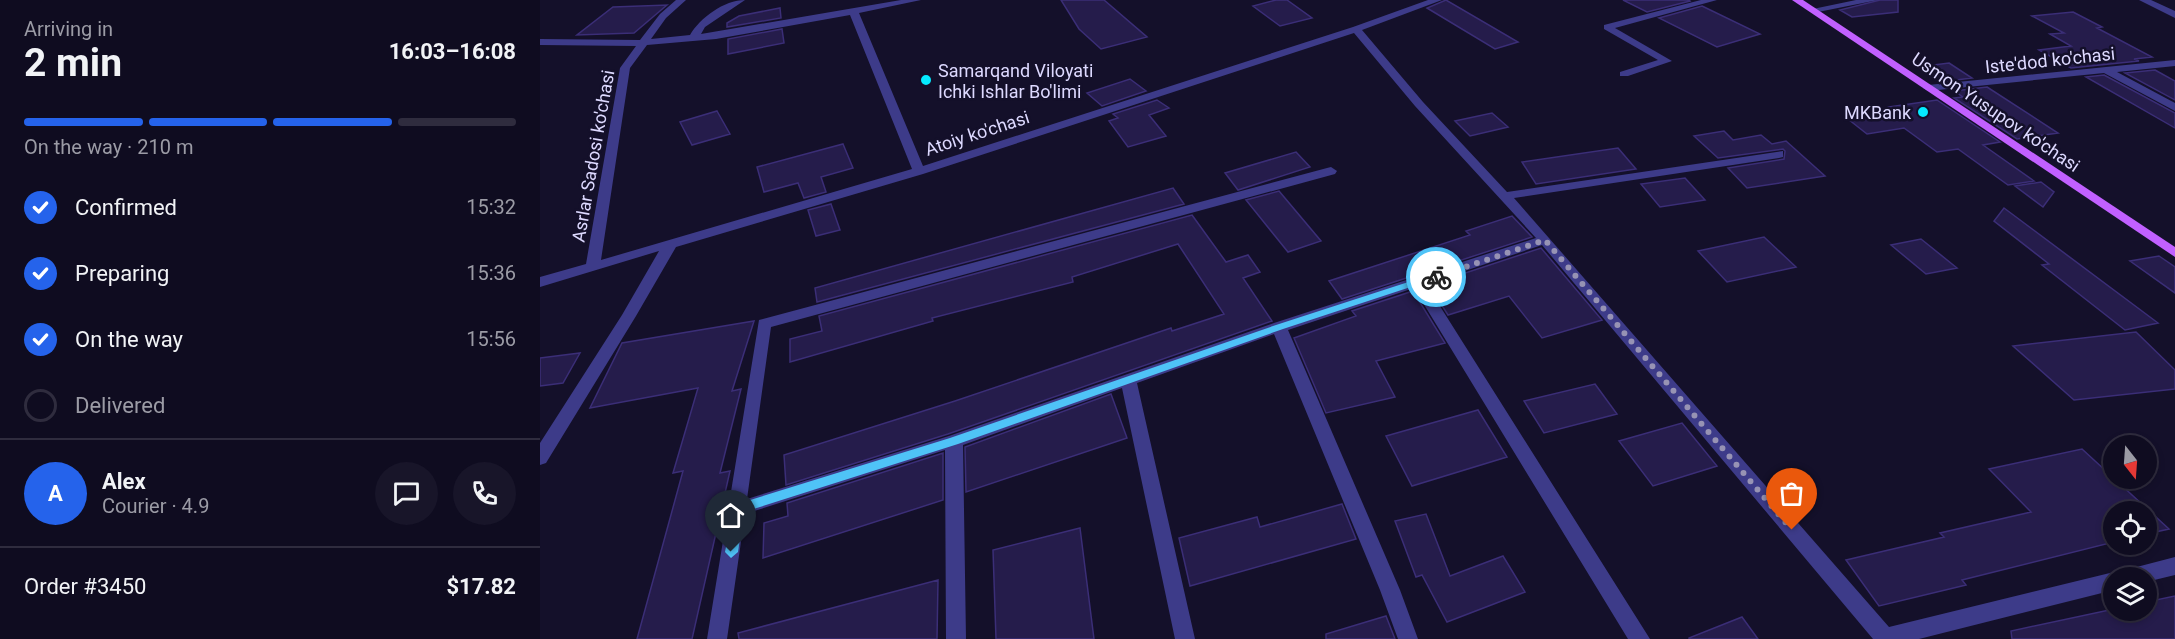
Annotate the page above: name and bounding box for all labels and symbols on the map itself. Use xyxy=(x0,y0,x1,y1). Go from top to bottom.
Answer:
street label: Iste'dod ko'chasi xyxy=(1984,43,2116,77)
street label: Usmon Yusupov ko'chasi xyxy=(1908,48,2084,176)
place label: Samarqand Viloyati Ichki Ishlar Bo'limi xyxy=(938,60,1093,102)
street label: Asrlar Sadosi ko'chasi xyxy=(568,68,618,244)
marker: Samarqand Viloyati Ichki Ishlar Bo'limi xyxy=(919,73,933,87)
place label: MKBank xyxy=(1844,102,1912,123)
marker: MKBank xyxy=(1916,105,1930,119)
street label: Atoiy ko'chasi xyxy=(922,106,1032,160)
courier xyxy=(1406,247,1466,307)
north arrow xyxy=(2103,435,2157,489)
pin xyxy=(1766,468,1817,530)
pin xyxy=(705,490,756,552)

